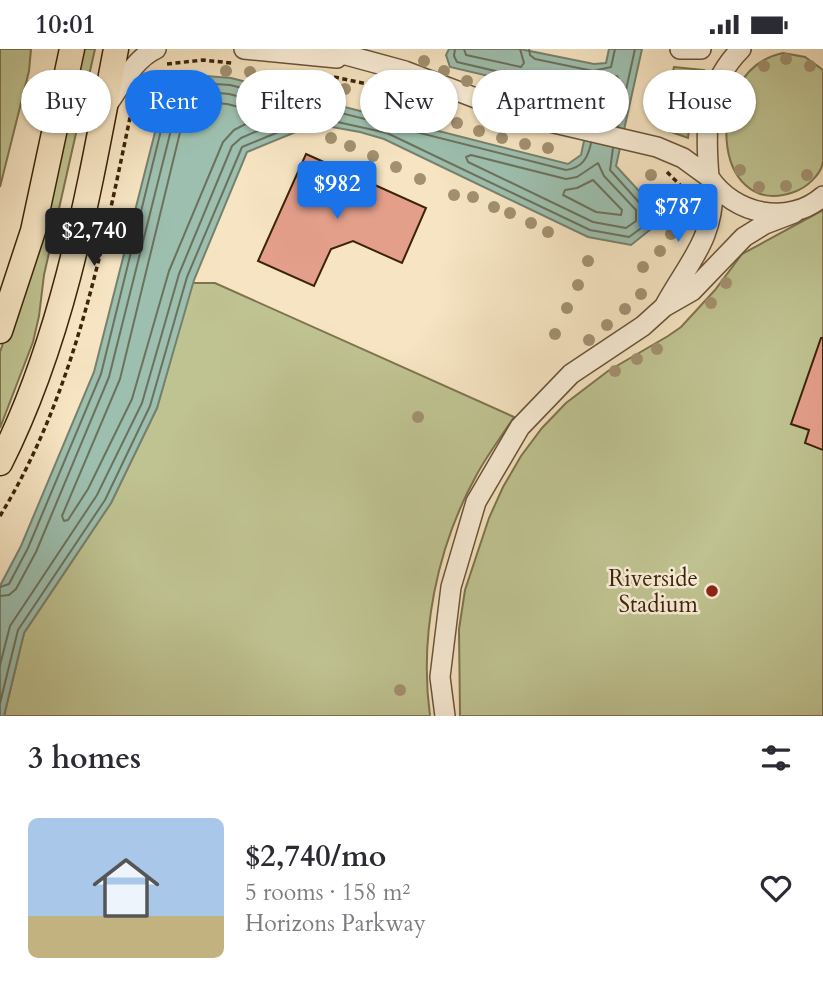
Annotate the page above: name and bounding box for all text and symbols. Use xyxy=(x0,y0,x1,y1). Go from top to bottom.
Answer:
text: 10:01 xyxy=(35,7,96,42)
chip: Buy xyxy=(21,70,111,133)
chip: Rent xyxy=(125,70,222,133)
chip: Filters xyxy=(236,70,346,133)
chip: New xyxy=(360,70,458,133)
chip: Apartment xyxy=(472,70,629,133)
chip: House xyxy=(643,70,756,133)
pin: $982 xyxy=(296,162,378,221)
text: $982 xyxy=(313,168,361,199)
pin: $787 xyxy=(637,185,719,244)
text: $787 xyxy=(654,191,702,222)
pin: $2,740 xyxy=(37,209,151,268)
text: $2,740 xyxy=(61,215,127,246)
place label: Riverside Stadium xyxy=(608,563,699,620)
marker: Riverside Stadium xyxy=(704,583,720,599)
text: 3 homes xyxy=(28,738,141,779)
icon: filters xyxy=(757,739,795,777)
text: $2,740/mo xyxy=(245,836,386,877)
icon: home xyxy=(84,846,168,930)
icon: heart xyxy=(757,869,795,907)
text: 5 rooms · 158 m² xyxy=(245,877,410,908)
text: Horizons Parkway xyxy=(245,908,426,939)

